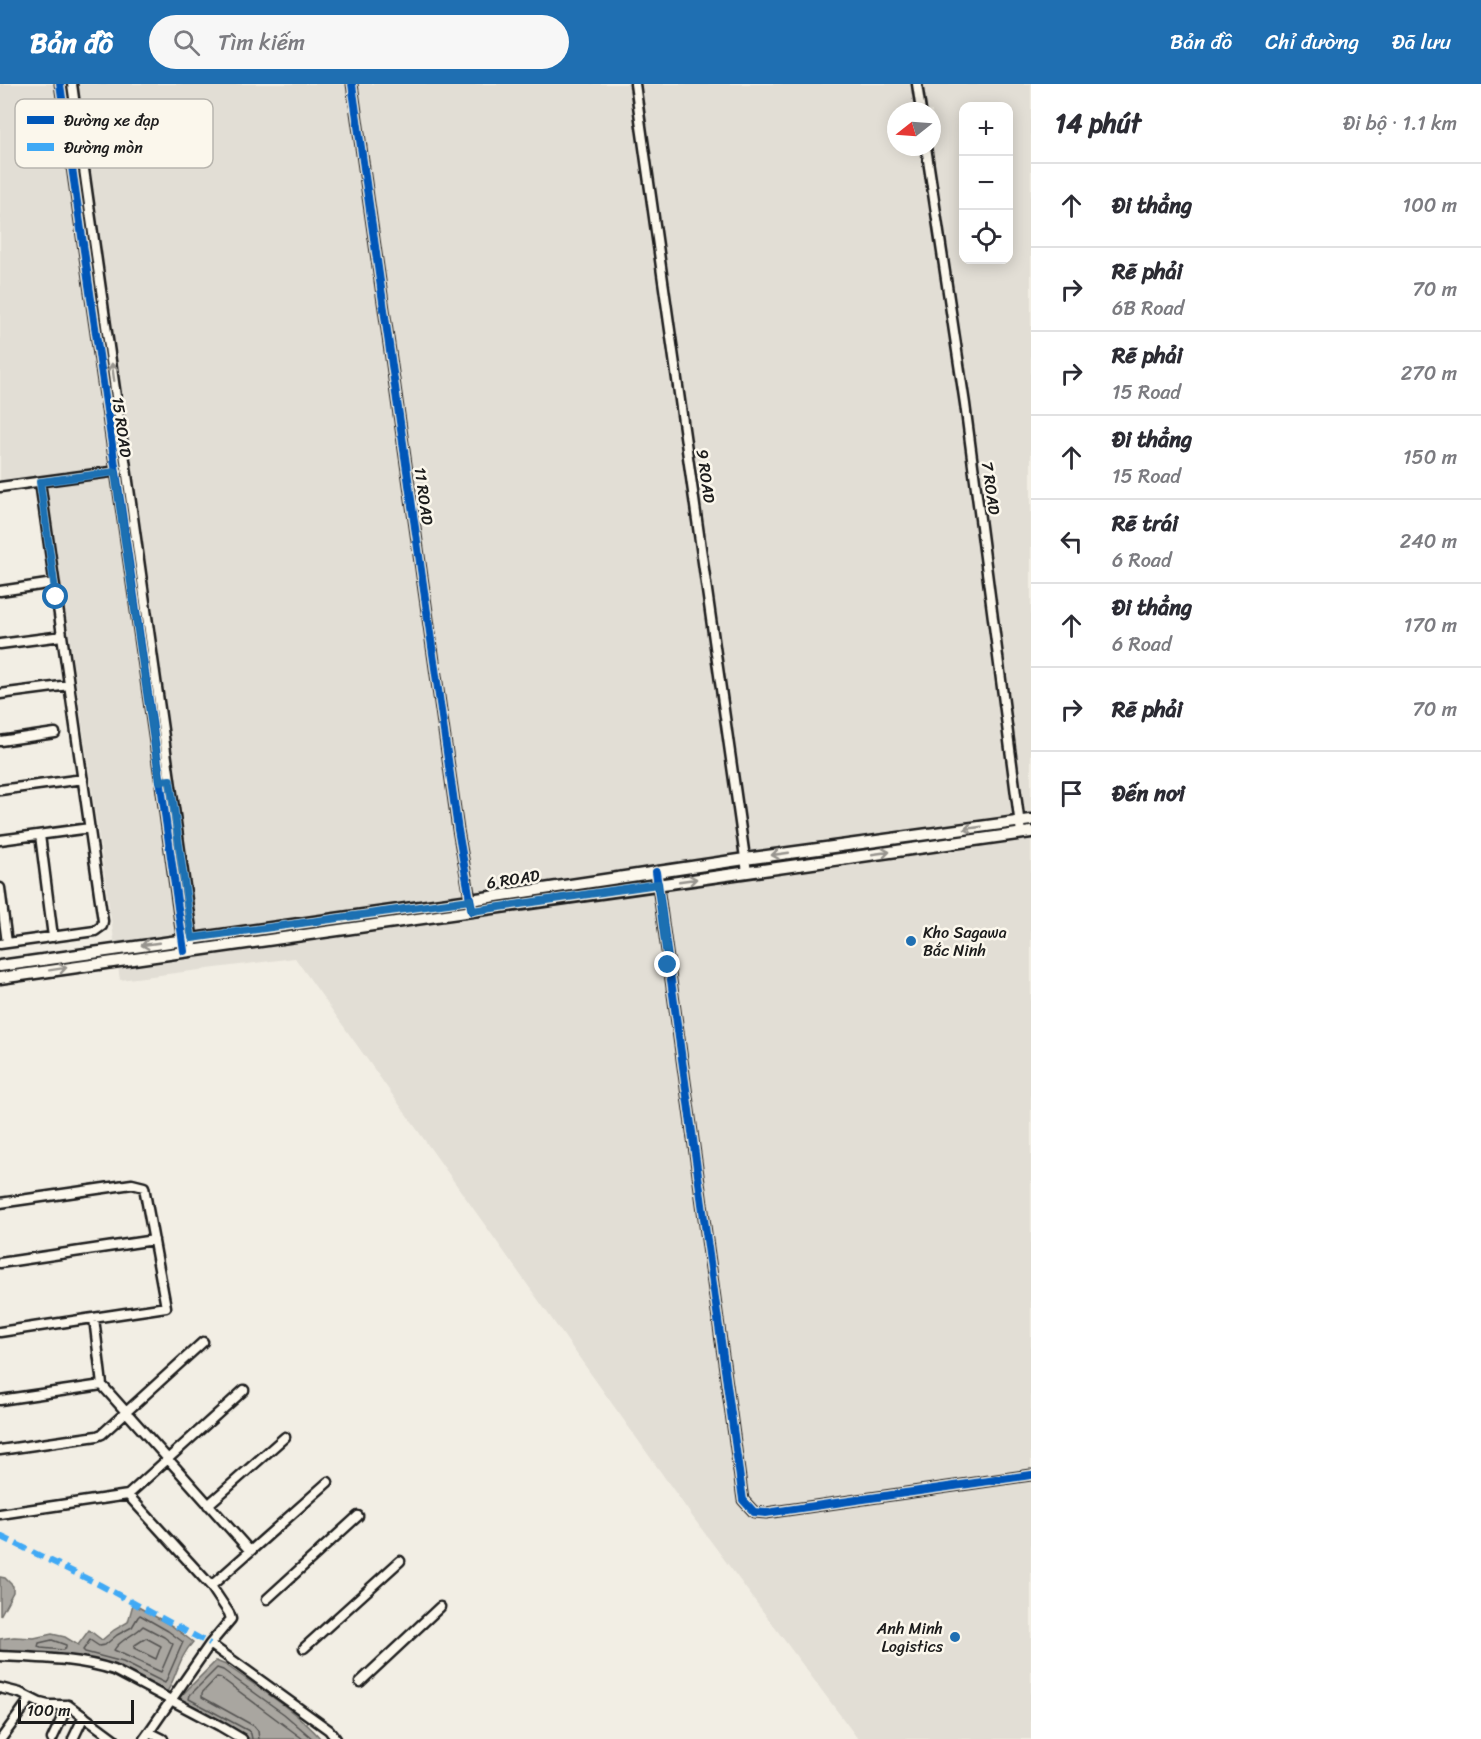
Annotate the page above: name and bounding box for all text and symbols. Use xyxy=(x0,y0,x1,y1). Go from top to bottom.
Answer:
search box xyxy=(149,15,569,69)
text: Bản đồ xyxy=(30,18,113,67)
text: Tìm kiếm xyxy=(218,23,305,62)
text: Bản đồ xyxy=(1170,23,1232,61)
text: Chỉ đường xyxy=(1265,23,1359,61)
text: Đã lưu xyxy=(1392,23,1451,61)
icon: search xyxy=(170,26,203,59)
legend xyxy=(15,99,213,168)
text: 14 phút xyxy=(1055,100,1141,146)
north arrow xyxy=(887,102,941,156)
map controls xyxy=(959,102,1013,264)
button: + xyxy=(959,102,1013,156)
text: Đường xe đạp xyxy=(64,106,160,135)
text: Đi bộ · 1.1 km xyxy=(1343,106,1457,141)
text: Đường mòn xyxy=(64,133,143,162)
button: − xyxy=(959,156,1013,210)
text: Đi thẳng xyxy=(1112,186,1192,225)
text: 100 m xyxy=(1403,188,1457,223)
icon: ahead xyxy=(1055,189,1088,222)
button: locate xyxy=(959,210,1013,264)
text: Rẽ phải xyxy=(1112,252,1183,291)
text: 70 m xyxy=(1412,272,1457,307)
icon: right xyxy=(1055,273,1088,306)
text: 6B Road xyxy=(1112,291,1184,326)
text: Rẽ phải xyxy=(1112,336,1183,375)
text: 270 m xyxy=(1401,356,1457,391)
icon: right xyxy=(1055,357,1088,390)
one-way arrow xyxy=(108,362,119,382)
text: 15 Road xyxy=(1112,375,1181,410)
street label: 15 ROAD xyxy=(103,395,141,460)
text: Đi thẳng xyxy=(1112,420,1192,459)
text: 150 m xyxy=(1403,440,1457,475)
icon: ahead xyxy=(1055,441,1088,474)
street label: 9 ROAD xyxy=(688,447,724,505)
text: 15 Road xyxy=(1112,459,1181,494)
street label: 7 ROAD xyxy=(973,460,1009,517)
street label: 11 ROAD xyxy=(406,465,442,527)
text: Rẽ trái xyxy=(1112,504,1178,543)
text: 240 m xyxy=(1400,524,1457,559)
icon: left xyxy=(1055,525,1088,558)
text: 6 Road xyxy=(1112,543,1171,578)
route start xyxy=(42,583,68,609)
text: Đi thẳng xyxy=(1112,588,1192,627)
text: 170 m xyxy=(1404,608,1457,643)
icon: ahead xyxy=(1055,609,1088,642)
text: 6 Road xyxy=(1112,627,1171,662)
text: Rẽ phải xyxy=(1112,690,1183,729)
text: 70 m xyxy=(1412,692,1457,727)
icon: right xyxy=(1055,693,1088,726)
text: Đến nơi xyxy=(1112,774,1185,813)
icon: arrive xyxy=(1055,777,1088,810)
one-way arrow xyxy=(964,823,984,834)
one-way arrow xyxy=(870,848,890,859)
one-way arrow xyxy=(770,849,790,860)
street label: 6 ROAD xyxy=(484,860,542,897)
one-way arrow xyxy=(677,875,697,886)
place label: Kho Sagawa Bắc Ninh xyxy=(923,918,1007,965)
marker: Kho Sagawa Bắc Ninh xyxy=(904,934,918,948)
one-way arrow xyxy=(141,939,161,950)
route end xyxy=(654,951,680,977)
one-way arrow xyxy=(47,964,67,975)
place label: Anh Minh Logistics xyxy=(876,1614,944,1661)
marker: Anh Minh Logistics xyxy=(948,1630,962,1644)
text: 100 m xyxy=(27,1696,71,1725)
scale bar xyxy=(18,1697,134,1724)

